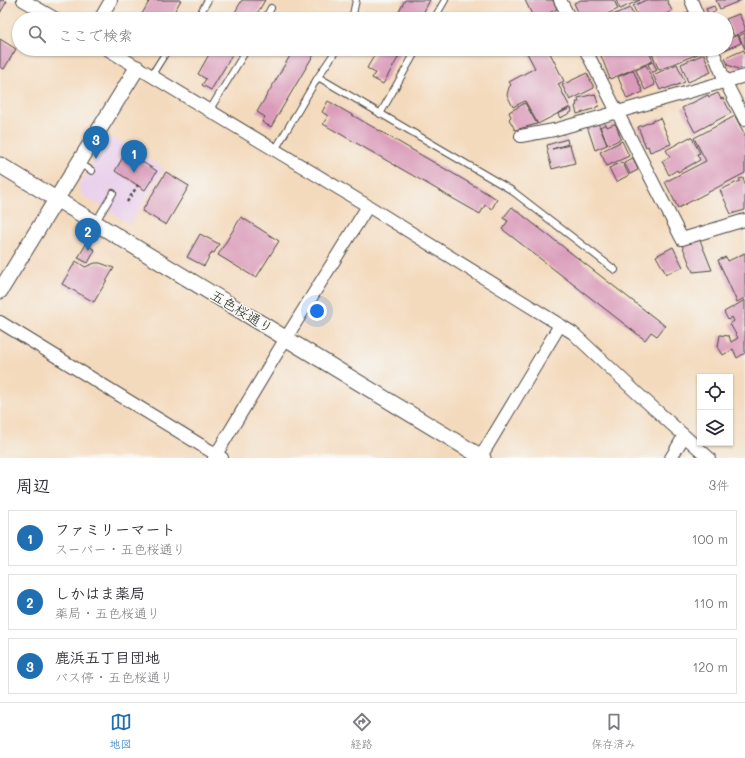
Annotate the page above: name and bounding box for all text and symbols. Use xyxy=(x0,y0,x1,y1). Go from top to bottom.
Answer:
search box xyxy=(12,12,733,56)
icon: search xyxy=(26,23,48,45)
text: ここで検索 xyxy=(58,25,133,45)
pin: 3 xyxy=(83,126,109,159)
pin: 1 xyxy=(121,140,147,173)
pin: 2 xyxy=(75,218,101,251)
street label: 五色桜通り xyxy=(207,285,277,337)
your location xyxy=(307,301,327,321)
map controls xyxy=(697,374,733,446)
button: locate xyxy=(697,374,733,410)
button: layers xyxy=(697,410,733,446)
text: 周辺 xyxy=(16,474,50,496)
text: 3件 xyxy=(708,476,729,493)
text: ファミリーマート xyxy=(55,519,176,539)
text: 1 xyxy=(27,530,33,547)
text: 100 m xyxy=(692,530,728,547)
text: スーパー · 五色桜通り xyxy=(55,540,185,557)
text: しかはま薬局 xyxy=(55,583,145,603)
text: 2 xyxy=(26,594,34,611)
text: 110 m xyxy=(694,594,728,611)
text: 薬局 · 五色桜通り xyxy=(55,604,160,621)
text: 鹿浜五丁目団地 xyxy=(55,647,160,667)
text: 3 xyxy=(26,658,34,675)
text: 120 m xyxy=(692,658,728,675)
text: バス停 · 五色桜通り xyxy=(55,668,173,685)
tab: 地図 xyxy=(110,711,132,751)
tab: 経路 xyxy=(351,711,373,751)
tab: 保存済み xyxy=(592,711,636,751)

